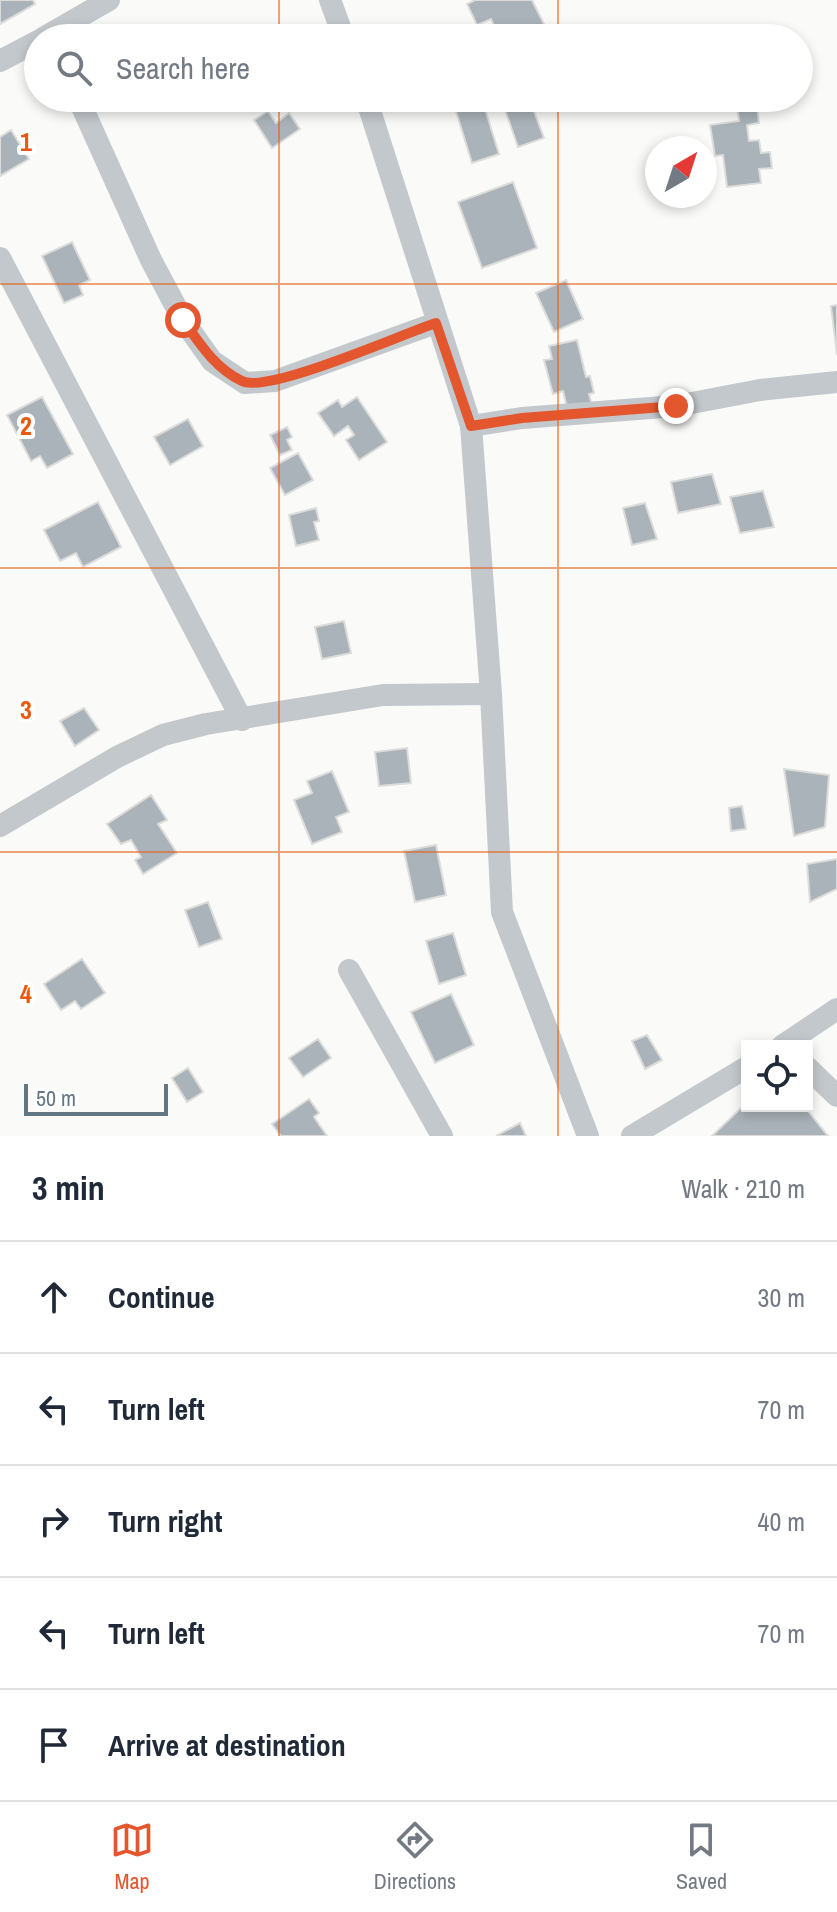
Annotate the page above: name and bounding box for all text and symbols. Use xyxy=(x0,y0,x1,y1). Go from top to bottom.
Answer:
search box xyxy=(24,24,813,112)
icon: search xyxy=(52,46,96,90)
text: Search here xyxy=(116,48,250,88)
text: 1 xyxy=(20,124,32,159)
north arrow xyxy=(645,136,717,208)
route start xyxy=(165,302,201,338)
route end xyxy=(658,388,694,424)
text: 2 xyxy=(20,408,32,443)
text: 3 xyxy=(20,692,32,727)
text: 4 xyxy=(20,976,32,1011)
map controls xyxy=(741,1040,813,1112)
button: locate xyxy=(741,1040,813,1112)
scale bar xyxy=(24,1080,168,1116)
text: 50 m xyxy=(36,1083,76,1113)
text: 3 min xyxy=(32,1165,105,1211)
text: Walk · 210 m xyxy=(681,1171,805,1206)
icon: ahead xyxy=(32,1275,76,1319)
text: Continue xyxy=(108,1277,215,1317)
text: 30 m xyxy=(758,1280,805,1315)
icon: left xyxy=(32,1387,76,1431)
text: Turn left xyxy=(108,1389,205,1429)
text: 70 m xyxy=(758,1392,805,1427)
icon: right xyxy=(32,1499,76,1543)
text: Turn right xyxy=(108,1501,222,1541)
text: 40 m xyxy=(758,1504,805,1539)
icon: left xyxy=(32,1611,76,1655)
text: Turn left xyxy=(108,1613,205,1653)
text: 70 m xyxy=(758,1616,805,1651)
icon: arrive xyxy=(32,1723,76,1767)
text: Arrive at destination xyxy=(108,1725,346,1765)
tab: Map xyxy=(110,1818,154,1896)
tab: Directions xyxy=(374,1818,456,1896)
tab: Saved xyxy=(676,1818,727,1896)

